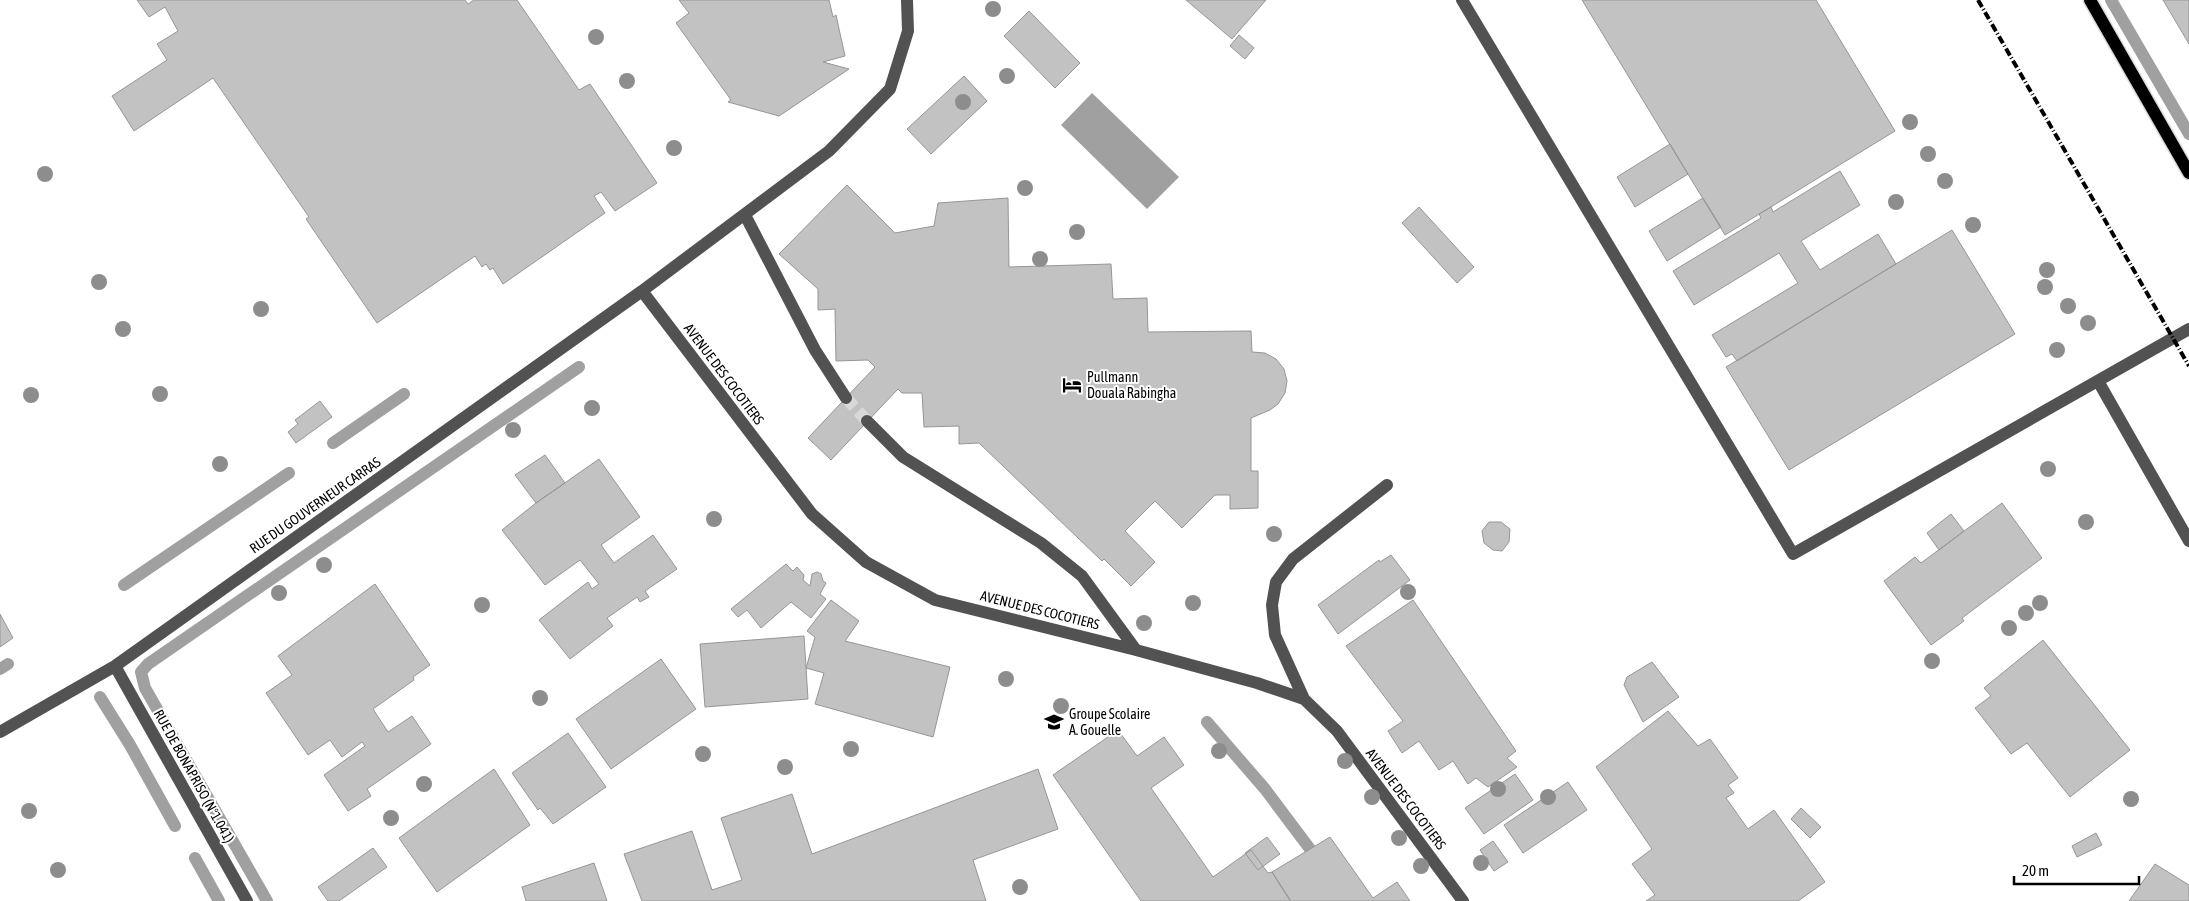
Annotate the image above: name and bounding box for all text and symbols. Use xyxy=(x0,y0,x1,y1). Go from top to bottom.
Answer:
street label: AVENUE DES COCOTIERS xyxy=(681,320,767,428)
place label: Pullmann Douala Rabingha xyxy=(1087,369,1176,401)
hotel icon: Pullmann Douala Rabingha xyxy=(1061,374,1083,396)
street label: RUE DU GOUVERNEUR CARRAS xyxy=(246,454,384,556)
street label: AVENUE DES COCOTIERS xyxy=(979,587,1101,633)
place label: Groupe Scolaire A. Gouelle xyxy=(1069,706,1150,738)
street label: RUE DE BONAPRISO (N°1.041) xyxy=(151,707,237,845)
school or university icon: Groupe Scolaire A. Gouelle xyxy=(1043,711,1065,733)
street label: AVENUE DES COCOTIERS xyxy=(1363,745,1449,853)
scale bar xyxy=(2014,854,2139,886)
text: 20 m xyxy=(2022,862,2049,879)

